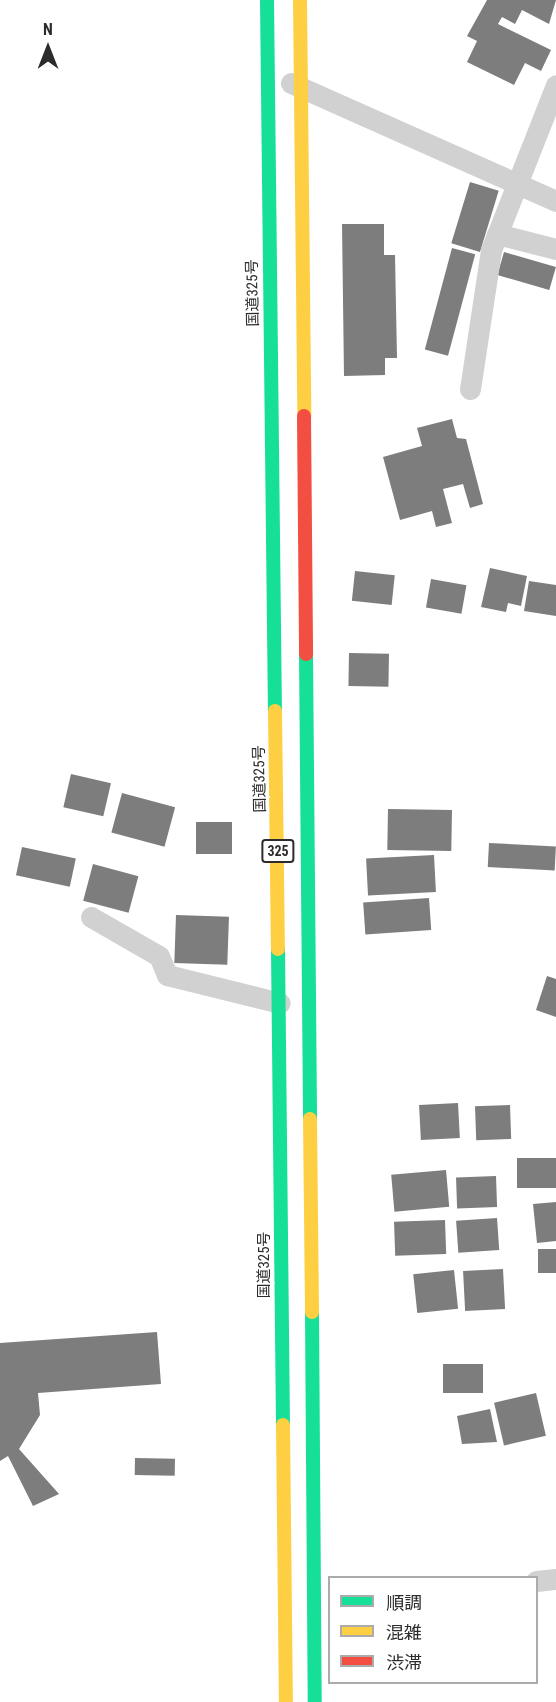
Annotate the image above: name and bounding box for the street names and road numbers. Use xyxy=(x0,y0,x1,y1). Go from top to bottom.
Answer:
street label: 国道325号 xyxy=(243,259,263,327)
street label: 国道325号 xyxy=(250,745,270,813)
road number: 325 xyxy=(260,840,296,862)
street label: 国道325号 xyxy=(256,1231,274,1299)

